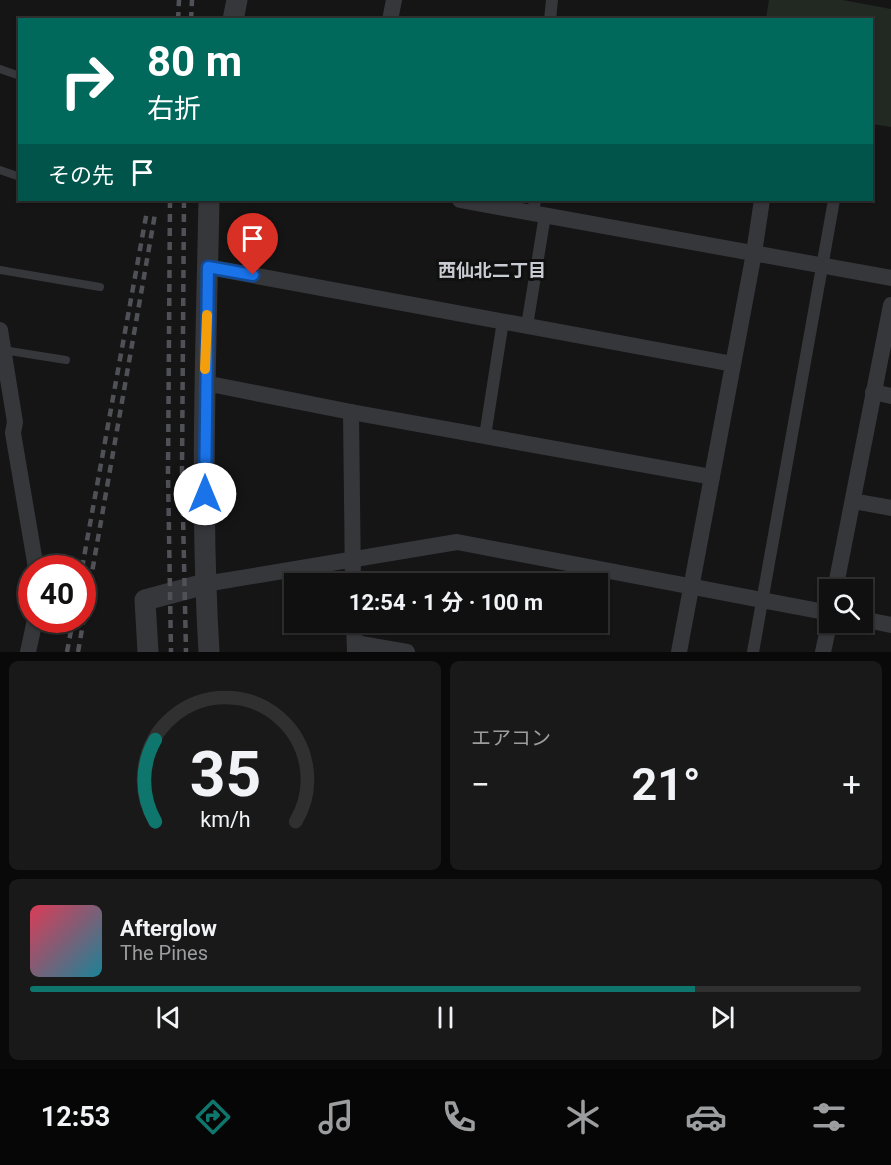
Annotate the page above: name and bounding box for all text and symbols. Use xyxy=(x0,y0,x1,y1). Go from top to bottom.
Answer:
text: 80 m xyxy=(147,37,242,86)
icon: right xyxy=(48,42,126,120)
text: 右折 xyxy=(147,93,201,125)
icon: arrive xyxy=(126,156,159,189)
text: その先 xyxy=(48,163,114,188)
pin xyxy=(227,213,278,275)
icon: arrive xyxy=(236,222,269,255)
district label: 西仙北二丁目 xyxy=(438,260,546,281)
position arrow xyxy=(173,462,237,526)
speed limit sign: 40 xyxy=(18,555,96,633)
map controls xyxy=(819,579,873,633)
button: search xyxy=(819,579,873,633)
text: 12:54 · 1 分 · 100 m xyxy=(349,590,543,615)
text: エアコン xyxy=(471,726,551,750)
text: 35 xyxy=(189,738,261,811)
text: 21° xyxy=(631,758,701,811)
text: − xyxy=(471,765,490,804)
text: + xyxy=(842,765,861,804)
text: km/h xyxy=(200,808,250,833)
text: Afterglow xyxy=(120,916,217,941)
text: The Pines xyxy=(120,941,208,965)
icon: previous xyxy=(152,1001,185,1034)
icon: pause xyxy=(429,1001,462,1034)
icon: next xyxy=(706,1001,739,1034)
icon: directions xyxy=(192,1096,234,1138)
icon: music xyxy=(315,1096,357,1138)
icon: phone xyxy=(438,1096,480,1138)
icon: climate xyxy=(562,1096,604,1138)
icon: car xyxy=(685,1096,727,1138)
icon: filters xyxy=(808,1096,850,1138)
text: 12:53 xyxy=(41,1101,110,1133)

